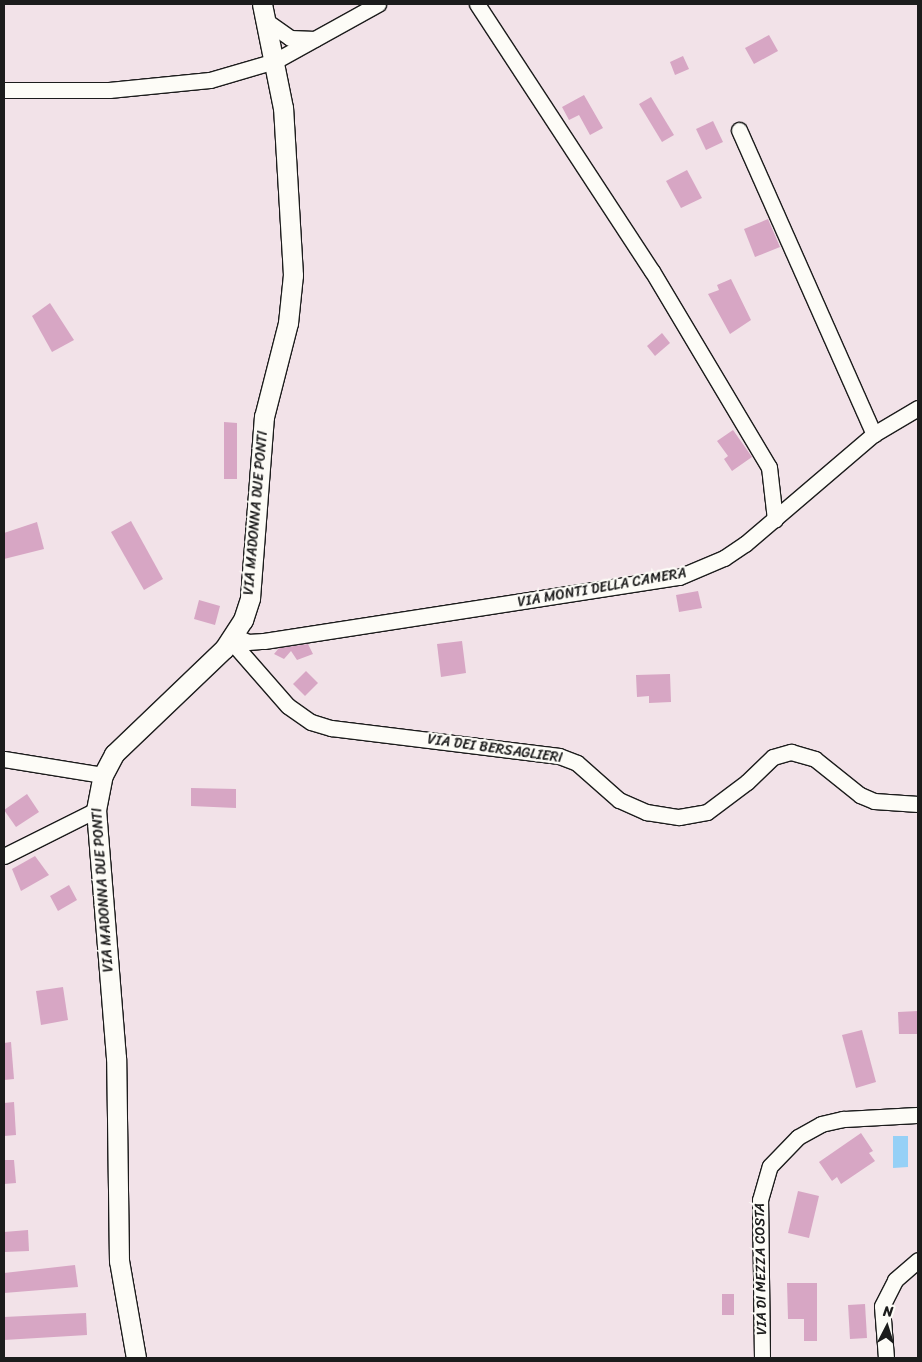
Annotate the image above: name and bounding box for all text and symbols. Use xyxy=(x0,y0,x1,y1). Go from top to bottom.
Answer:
street label: VIA MADONNA DUE PONTI xyxy=(240,430,272,596)
street label: VIA MONTI DELLA CAMERA xyxy=(517,565,687,611)
street label: VIA DEI BERSAGLIERI xyxy=(429,732,561,766)
street label: VIA MADONNA DUE PONTI xyxy=(89,807,117,973)
street label: VIA DI MEZZA COSTA xyxy=(751,1202,771,1336)
text: N xyxy=(882,1299,894,1324)
north arrow xyxy=(862,1302,912,1352)

